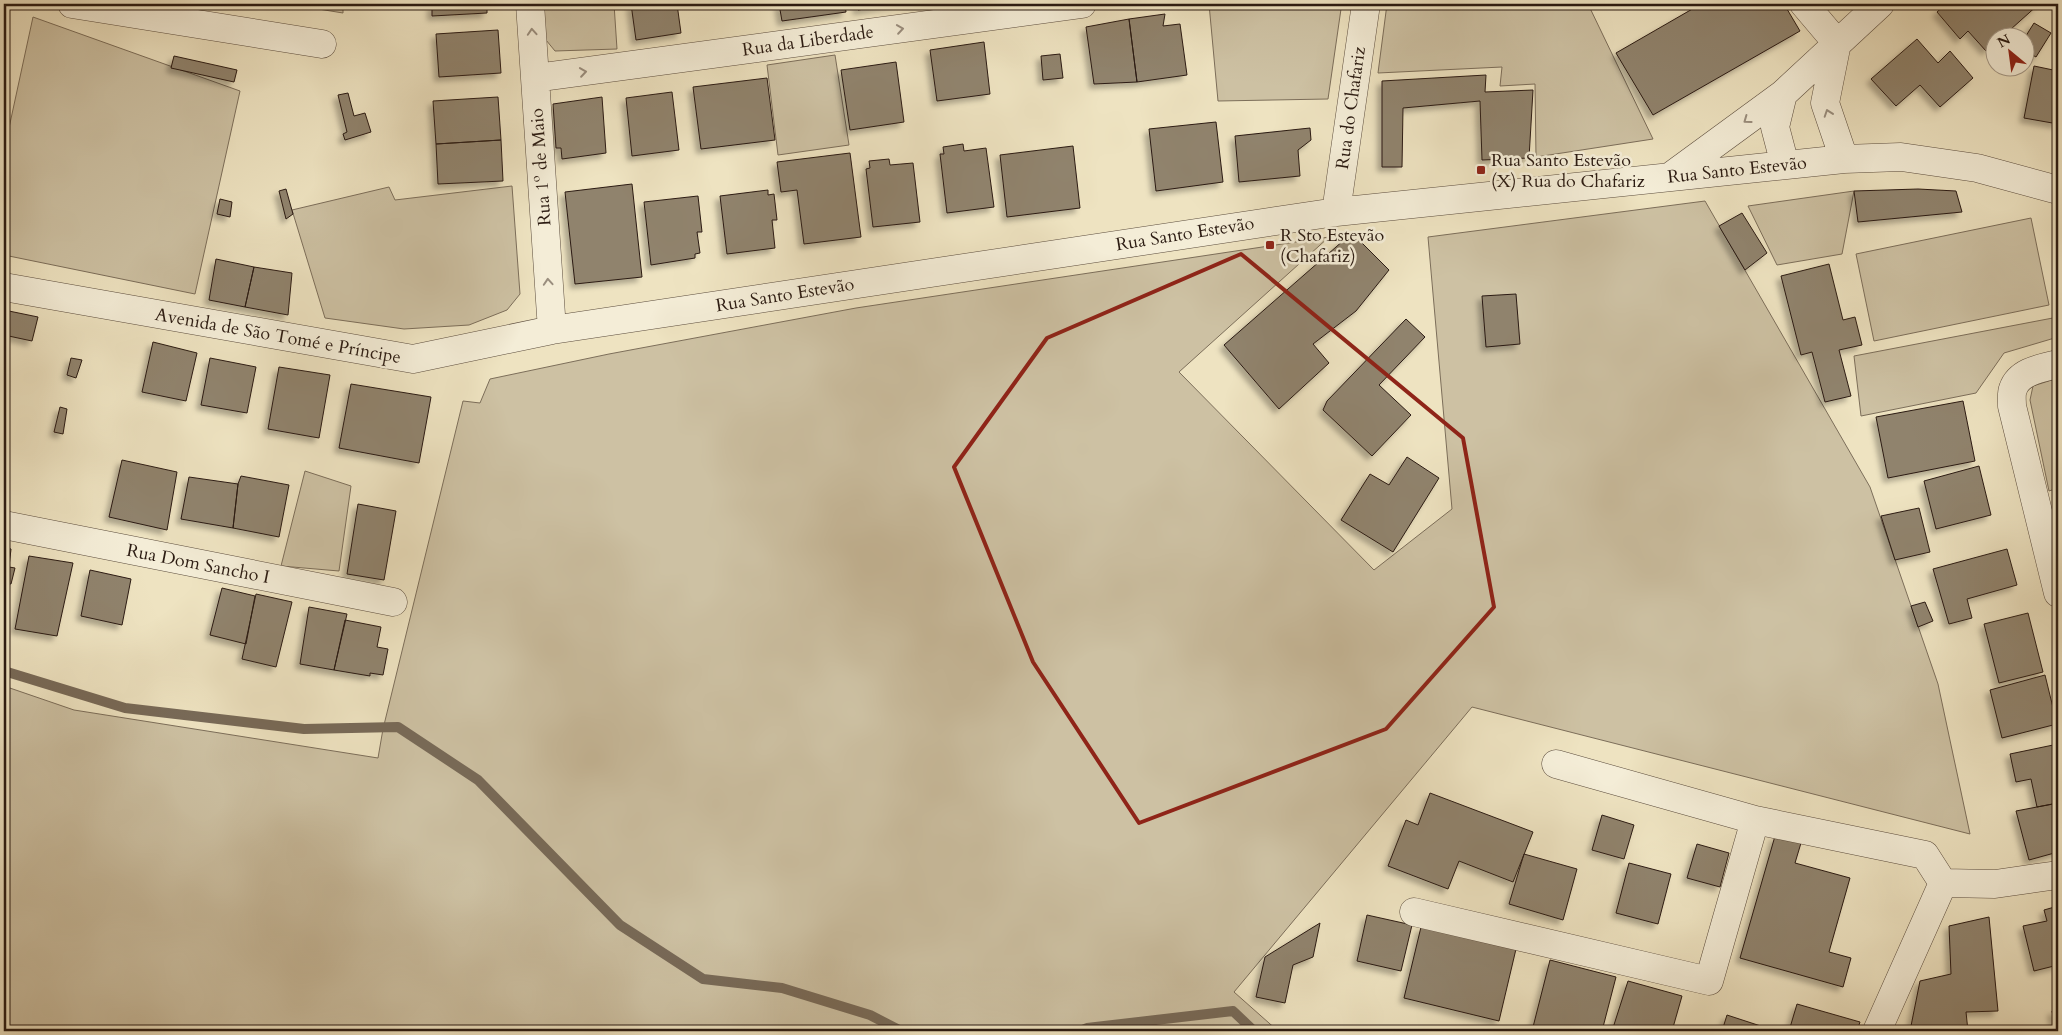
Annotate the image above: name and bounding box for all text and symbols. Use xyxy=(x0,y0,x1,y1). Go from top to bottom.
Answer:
street label: Rua da Liberdade xyxy=(741,19,875,63)
one-way arrow xyxy=(896,24,904,34)
one-way arrow xyxy=(526,28,537,36)
north arrow xyxy=(1984,28,2034,78)
text: N xyxy=(1994,30,2014,52)
street label: Rua do Chafariz xyxy=(1330,45,1372,171)
one-way arrow xyxy=(579,67,587,78)
street label: Rua 1º de Maio xyxy=(524,107,558,227)
one-way arrow xyxy=(1824,109,1834,117)
one-way arrow xyxy=(1744,115,1753,123)
place label: Rua Santo Estevão (X) Rua do Chafariz xyxy=(1491,148,1645,194)
street label: Rua Santo Estevão xyxy=(1666,150,1808,190)
marker: Rua Santo Estevão (X) Rua do Chafariz xyxy=(1475,164,1487,176)
street label: Rua Santo Estevão xyxy=(1114,211,1256,257)
place label: R Sto Estevão (Chafariz) xyxy=(1280,223,1385,269)
marker: R Sto Estevão (Chafariz) xyxy=(1264,239,1276,251)
street label: Rua Santo Estevão xyxy=(714,272,856,318)
one-way arrow xyxy=(543,277,554,285)
street label: Avenida de São Tomé e Príncipe xyxy=(153,302,403,370)
street label: Rua Dom Sancho I xyxy=(124,538,272,590)

